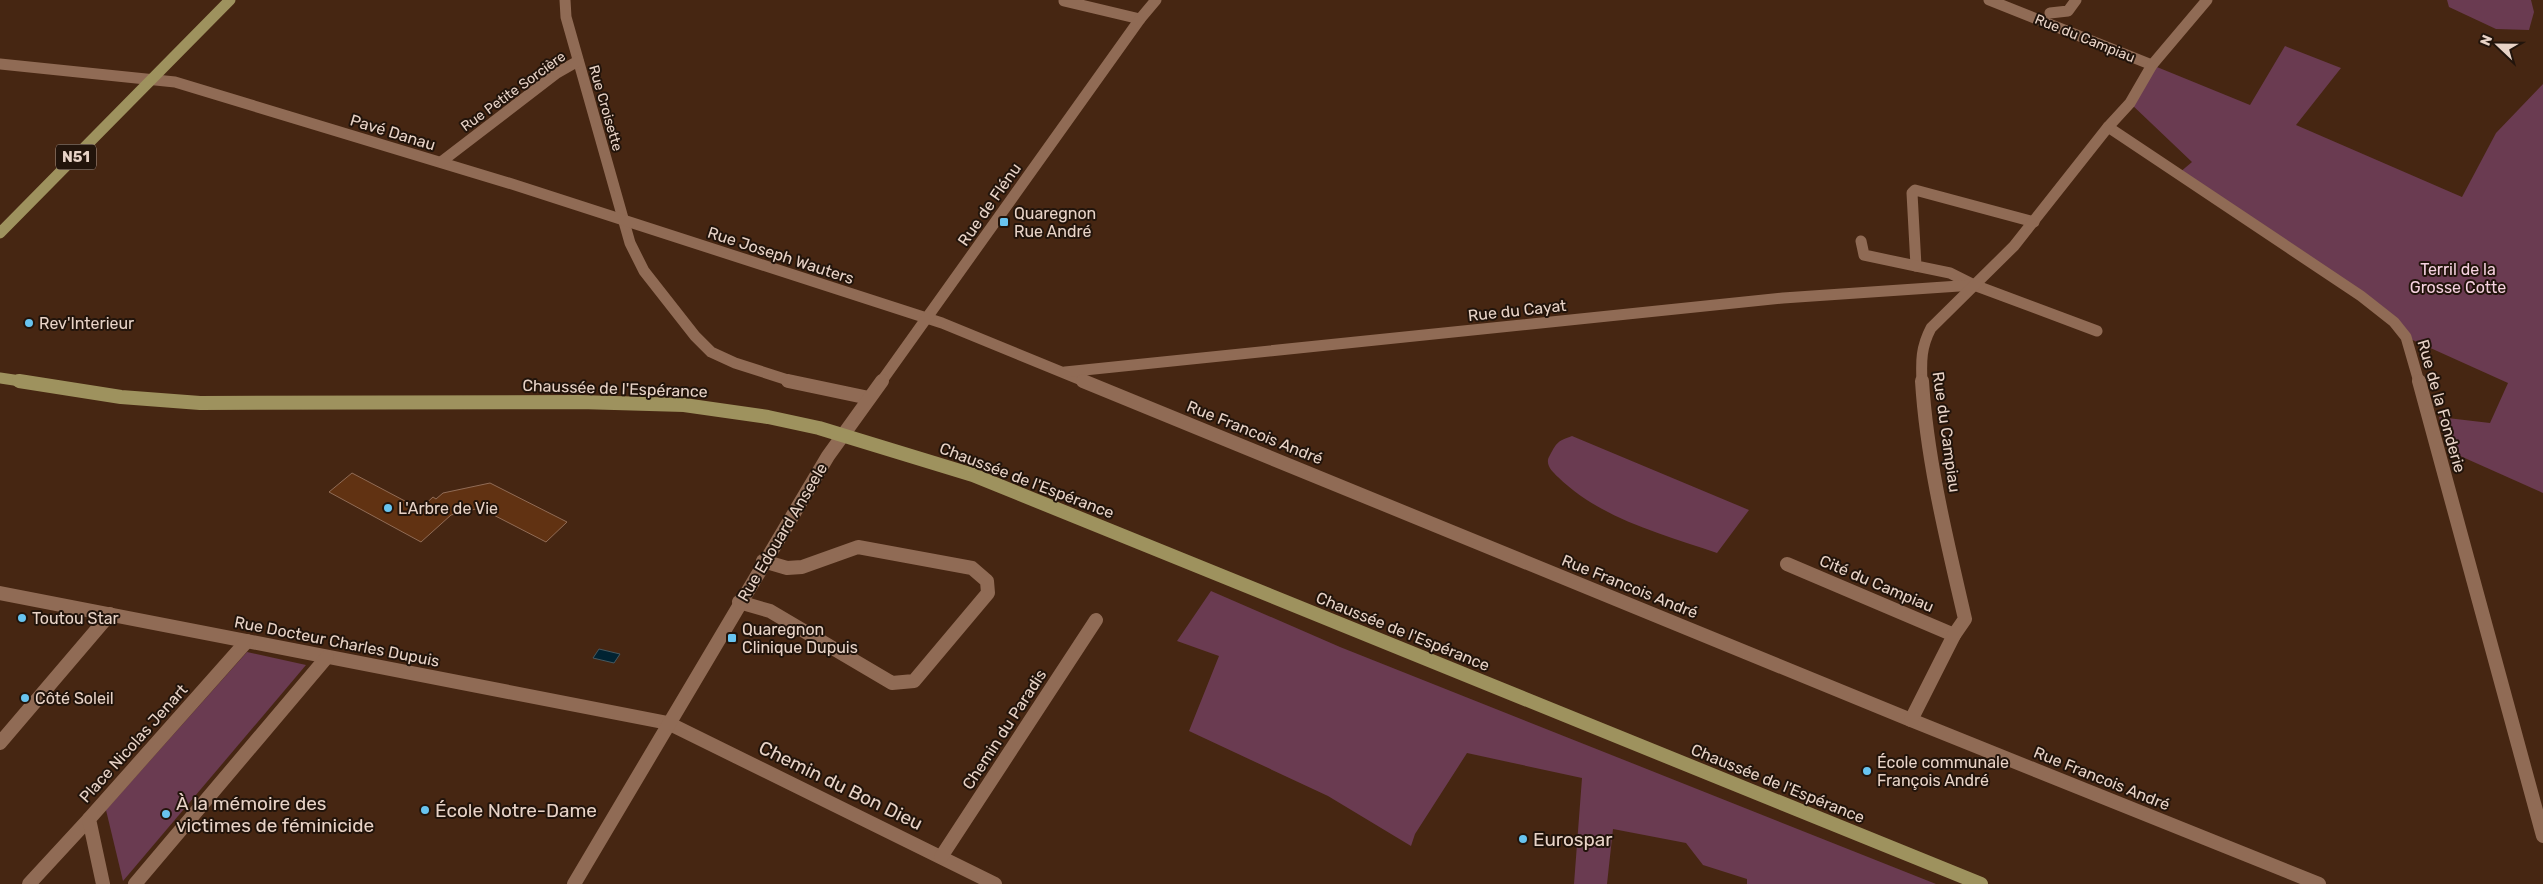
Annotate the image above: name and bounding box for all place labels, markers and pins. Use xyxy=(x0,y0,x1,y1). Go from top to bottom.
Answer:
place label: Quaregnon Rue André xyxy=(1014,204,1096,241)
marker: Quaregnon Rue André xyxy=(998,216,1010,228)
place label: Rev'Interieur xyxy=(39,314,134,333)
marker: Rev'Interieur xyxy=(23,317,35,329)
place label: L'Arbre de Vie xyxy=(398,499,498,518)
marker: L'Arbre de Vie xyxy=(382,502,394,514)
place label: Toutou Star xyxy=(32,609,119,628)
marker: Toutou Star xyxy=(16,612,28,624)
place label: Quaregnon Clinique Dupuis xyxy=(742,620,858,657)
marker: Quaregnon Clinique Dupuis xyxy=(726,632,738,644)
place label: Côté Soleil xyxy=(35,689,114,708)
marker: Côté Soleil xyxy=(19,692,31,704)
place label: École communale François André xyxy=(1877,753,2009,790)
marker: École communale François André xyxy=(1861,765,1873,777)
place label: À la mémoire des victimes de féminicide xyxy=(176,792,374,837)
place label: École Notre-Dame xyxy=(435,799,597,822)
marker: École Notre-Dame xyxy=(419,804,431,816)
marker: À la mémoire des victimes de féminicide xyxy=(160,808,172,820)
place label: Eurospar xyxy=(1533,828,1613,851)
marker: Eurospar xyxy=(1517,833,1529,845)

